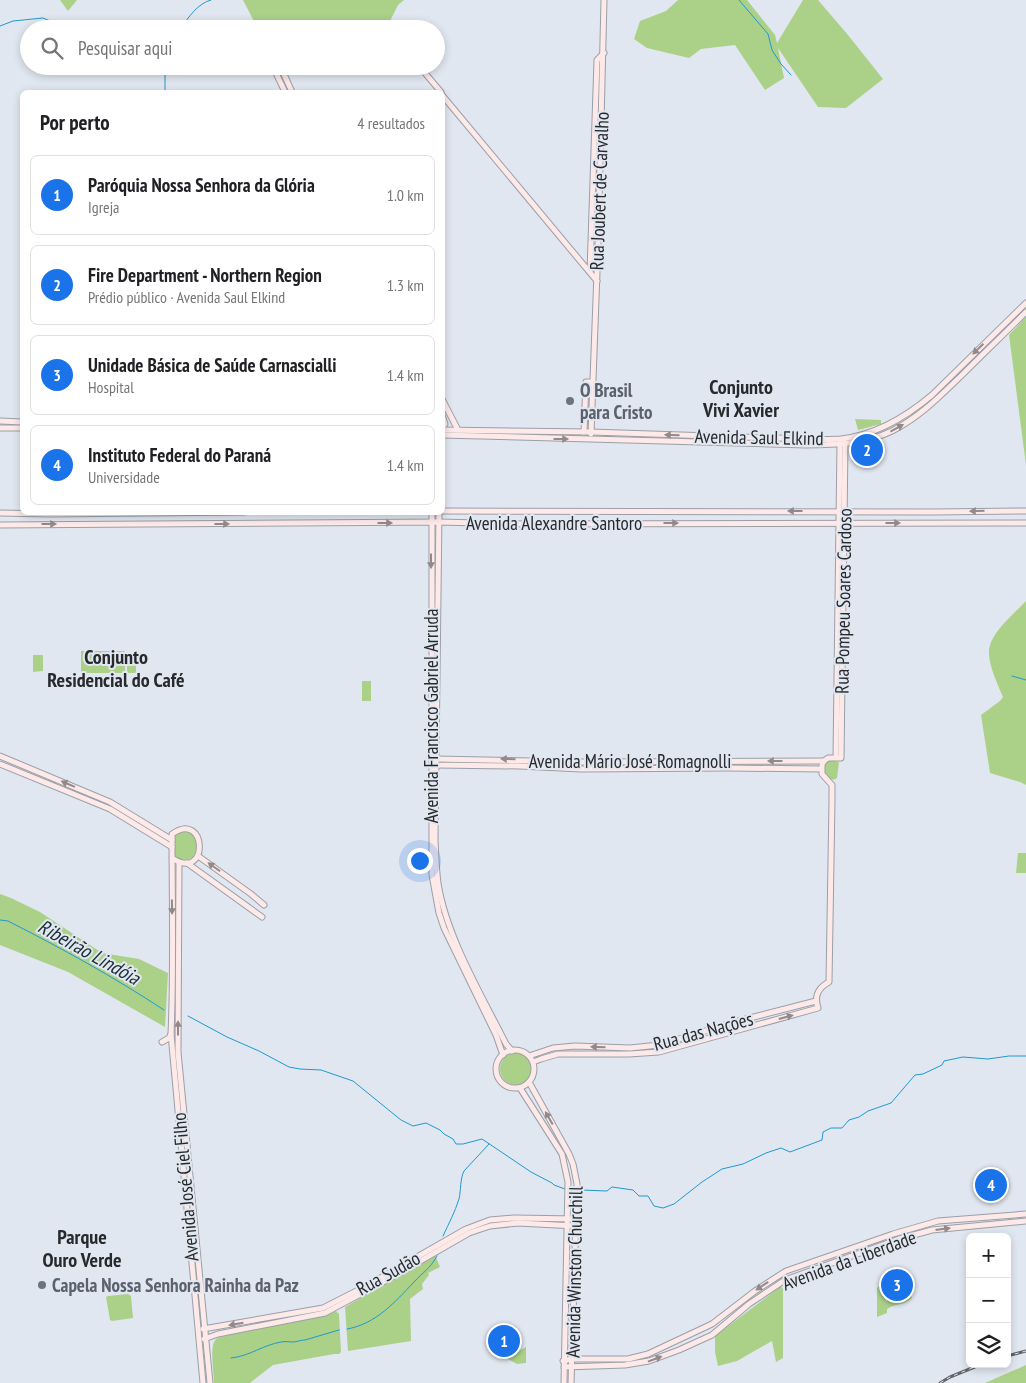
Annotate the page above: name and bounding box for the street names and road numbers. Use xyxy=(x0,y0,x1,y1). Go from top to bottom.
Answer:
street label: Rua Joubert de Carvalho xyxy=(584,111,614,271)
street label: Avenida Saul Elkind xyxy=(694,424,824,450)
street label: Rua Pompeu Soares Cardoso xyxy=(829,508,857,694)
street label: Avenida Alexandre Santoro xyxy=(466,511,642,535)
street label: Avenida Francisco Gabriel Arruda xyxy=(419,609,443,823)
street label: Avenida Mário José Romagnolli xyxy=(529,749,731,773)
street label: Rua das Nações xyxy=(651,1006,755,1056)
street label: Avenida José Ciel Filho xyxy=(167,1112,203,1262)
street label: Avenida Winston Churchill xyxy=(561,1185,588,1358)
street label: Avenida da Liberdade xyxy=(779,1225,919,1295)
street label: Rua Sudão xyxy=(352,1246,424,1300)

